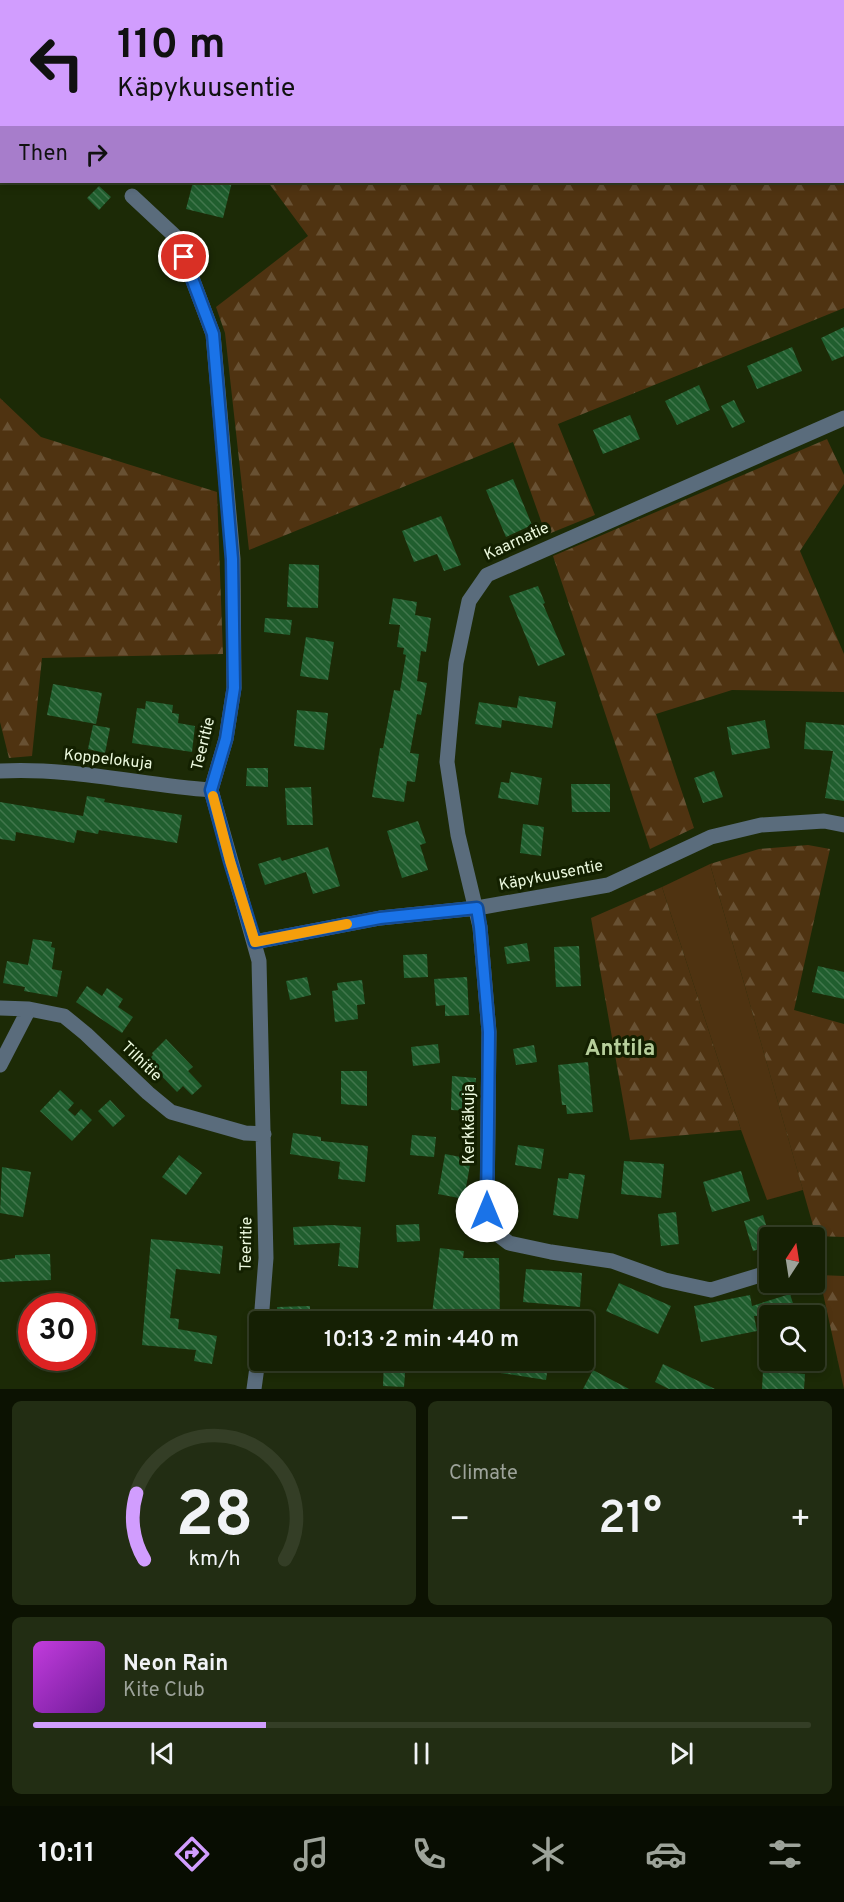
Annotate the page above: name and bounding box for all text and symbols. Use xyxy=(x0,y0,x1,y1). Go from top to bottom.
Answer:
text: 110 m xyxy=(117,20,226,73)
icon: left xyxy=(18,24,96,102)
text: Käpykuusentie xyxy=(117,72,295,106)
icon: right xyxy=(80,138,113,171)
text: Then xyxy=(18,141,68,168)
pin xyxy=(158,231,209,282)
icon: arrive xyxy=(167,240,200,273)
street label: Kaarnatie xyxy=(481,518,553,566)
street label: Teeritie xyxy=(188,715,220,773)
street label: Koppelokuja xyxy=(63,745,153,775)
street label: Käpykuusentie xyxy=(497,856,605,896)
district label: Anttila xyxy=(585,1036,655,1063)
street label: Tilhitie xyxy=(116,1038,166,1086)
street label: Kerkkäkuja xyxy=(460,1084,480,1164)
position arrow xyxy=(455,1179,519,1243)
street label: Teeritie xyxy=(237,1217,257,1271)
north arrow xyxy=(759,1227,825,1293)
map controls xyxy=(759,1227,825,1371)
speed limit sign: 30 xyxy=(18,1293,96,1371)
button: search xyxy=(759,1305,825,1371)
text: 10:13 · 2 min · 440 m xyxy=(324,1327,519,1354)
text: Climate xyxy=(449,1461,518,1487)
text: 28 xyxy=(175,1479,253,1558)
text: 21° xyxy=(598,1492,662,1549)
text: − xyxy=(449,1500,470,1542)
text: + xyxy=(790,1500,811,1542)
text: km/h xyxy=(188,1546,240,1573)
text: Neon Rain xyxy=(123,1651,228,1678)
text: Kite Club xyxy=(123,1678,205,1704)
icon: previous xyxy=(146,1737,179,1770)
icon: pause xyxy=(405,1737,438,1770)
icon: next xyxy=(665,1737,698,1770)
icon: directions xyxy=(171,1833,213,1875)
icon: music xyxy=(290,1833,332,1875)
icon: phone xyxy=(408,1833,450,1875)
icon: climate xyxy=(527,1833,569,1875)
icon: car xyxy=(645,1833,687,1875)
icon: filters xyxy=(764,1833,806,1875)
text: 10:11 xyxy=(38,1837,95,1871)

